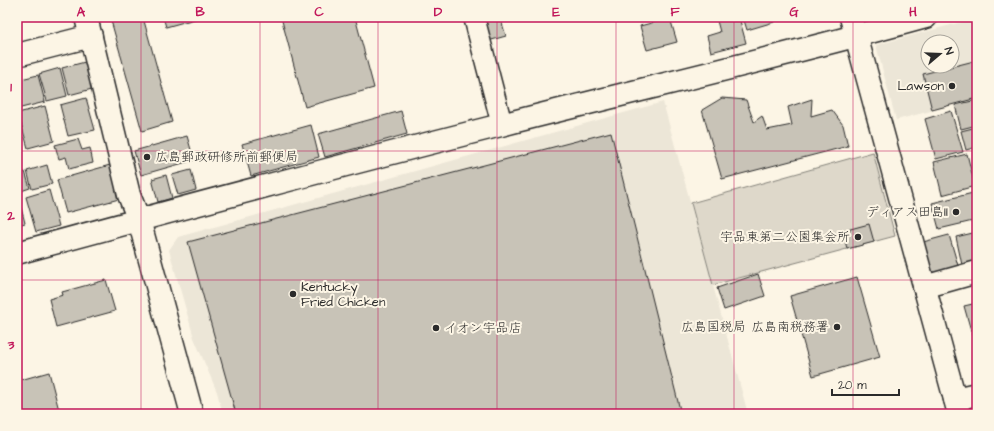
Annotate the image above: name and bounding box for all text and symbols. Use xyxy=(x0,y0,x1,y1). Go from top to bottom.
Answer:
text: A xyxy=(77,3,86,21)
text: B xyxy=(195,3,205,21)
text: C xyxy=(314,3,324,21)
text: D xyxy=(434,3,443,21)
text: E xyxy=(552,3,560,21)
text: F xyxy=(670,3,680,21)
text: G xyxy=(789,3,799,21)
text: H xyxy=(909,3,917,21)
north arrow xyxy=(920,34,960,74)
text: N xyxy=(941,45,957,57)
place label: Lawson xyxy=(898,77,944,95)
text: 1 xyxy=(10,78,12,96)
marker: Lawson xyxy=(947,81,957,91)
place label: 広島郵政研修所前郵便局 xyxy=(155,148,298,166)
marker: 広島郵政研修所前郵便局 xyxy=(142,152,152,162)
place label: ディアス田島II xyxy=(866,203,948,221)
text: 2 xyxy=(6,207,15,225)
marker: ディアス田島II xyxy=(951,207,961,217)
place label: 宇品東第二公園集会所 xyxy=(720,228,850,246)
marker: 宇品東第二公園集会所 xyxy=(853,232,863,242)
place label: Kentucky Fried Chicken xyxy=(301,278,386,311)
marker: Kentucky Fried Chicken xyxy=(288,289,298,299)
place label: 広島国税局 広島南税務署 xyxy=(681,318,829,336)
place label: イオン宇品店 xyxy=(444,319,521,337)
marker: 広島国税局 広島南税務署 xyxy=(832,322,842,332)
marker: イオン宇品店 xyxy=(431,323,441,333)
text: 3 xyxy=(7,336,15,354)
scale bar xyxy=(832,371,899,397)
text: 20 m xyxy=(838,377,867,394)

